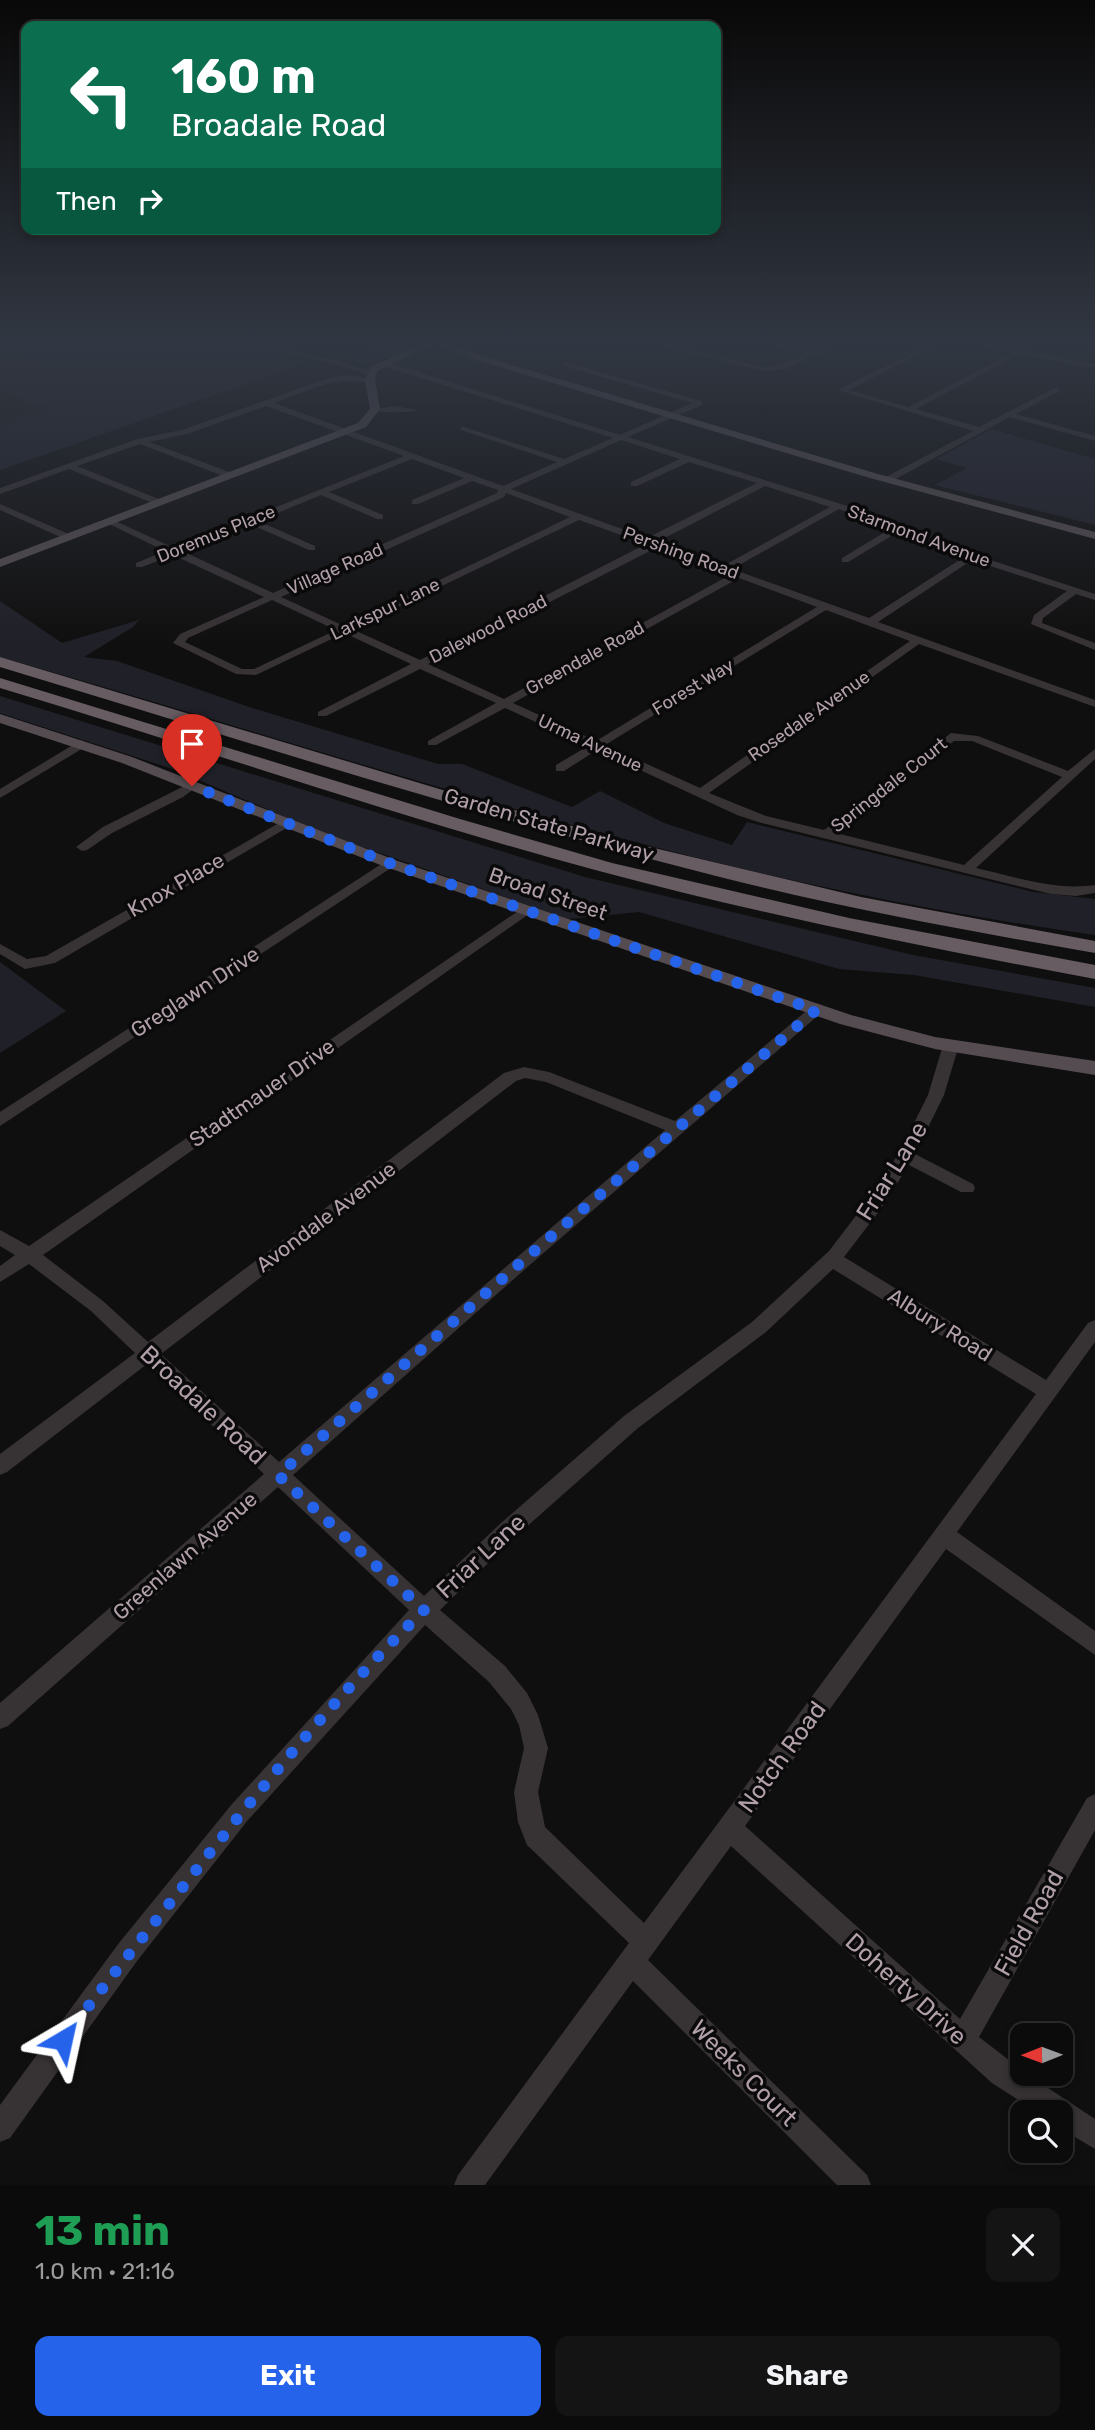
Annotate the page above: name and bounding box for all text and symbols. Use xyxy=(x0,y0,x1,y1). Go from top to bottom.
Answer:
text: 160 m xyxy=(171,47,316,105)
icon: left xyxy=(56,49,147,140)
text: Broadale Road xyxy=(171,106,386,144)
icon: right xyxy=(131,182,169,220)
text: Then xyxy=(56,186,117,217)
street label: Doremus Place xyxy=(154,500,278,568)
street label: Starmond Avenue xyxy=(845,500,993,572)
street label: Pershing Road xyxy=(620,522,742,584)
street label: Village Road xyxy=(284,538,386,600)
street label: Larkspur Lane xyxy=(327,573,443,645)
street label: Dalewood Road xyxy=(425,590,551,668)
street label: Greendale Road xyxy=(522,616,648,700)
street label: Forest Way xyxy=(648,654,738,720)
street label: Rosedale Avenue xyxy=(744,666,874,766)
street label: Urma Avenue xyxy=(534,709,646,777)
pin xyxy=(162,714,222,786)
icon: arrive xyxy=(173,725,211,763)
street label: Springdale Court xyxy=(827,733,951,837)
street label: Garden State Parkway xyxy=(441,783,657,867)
street label: Knox Place xyxy=(123,847,228,922)
street label: Broad Street xyxy=(486,862,611,926)
street label: Greglawn Drive xyxy=(126,941,264,1042)
street label: Stadtmauer Drive xyxy=(184,1033,339,1152)
street label: Friar Lane xyxy=(851,1116,933,1226)
street label: Avondale Avenue xyxy=(251,1156,401,1277)
street label: Albury Road xyxy=(884,1283,997,1367)
street label: Broadale Road xyxy=(134,1340,272,1470)
street label: Greenlawn Avenue xyxy=(108,1486,262,1625)
street label: Friar Lane xyxy=(431,1508,531,1604)
street label: Notch Road xyxy=(732,1696,832,1818)
street label: Field Road xyxy=(989,1865,1069,1981)
street label: Doherty Drive xyxy=(840,1927,972,2051)
position arrow xyxy=(26,2003,100,2077)
street label: Weeks Court xyxy=(685,2014,803,2132)
north arrow xyxy=(1010,2023,1073,2086)
map controls xyxy=(1010,2023,1073,2163)
button: search xyxy=(1010,2100,1073,2163)
text: 13 min xyxy=(35,2206,170,2256)
button: close xyxy=(986,2208,1060,2282)
text: 1.0 km · 21:16 xyxy=(35,2257,175,2285)
button: Exit xyxy=(35,2336,541,2416)
button: Share xyxy=(555,2336,1060,2416)

